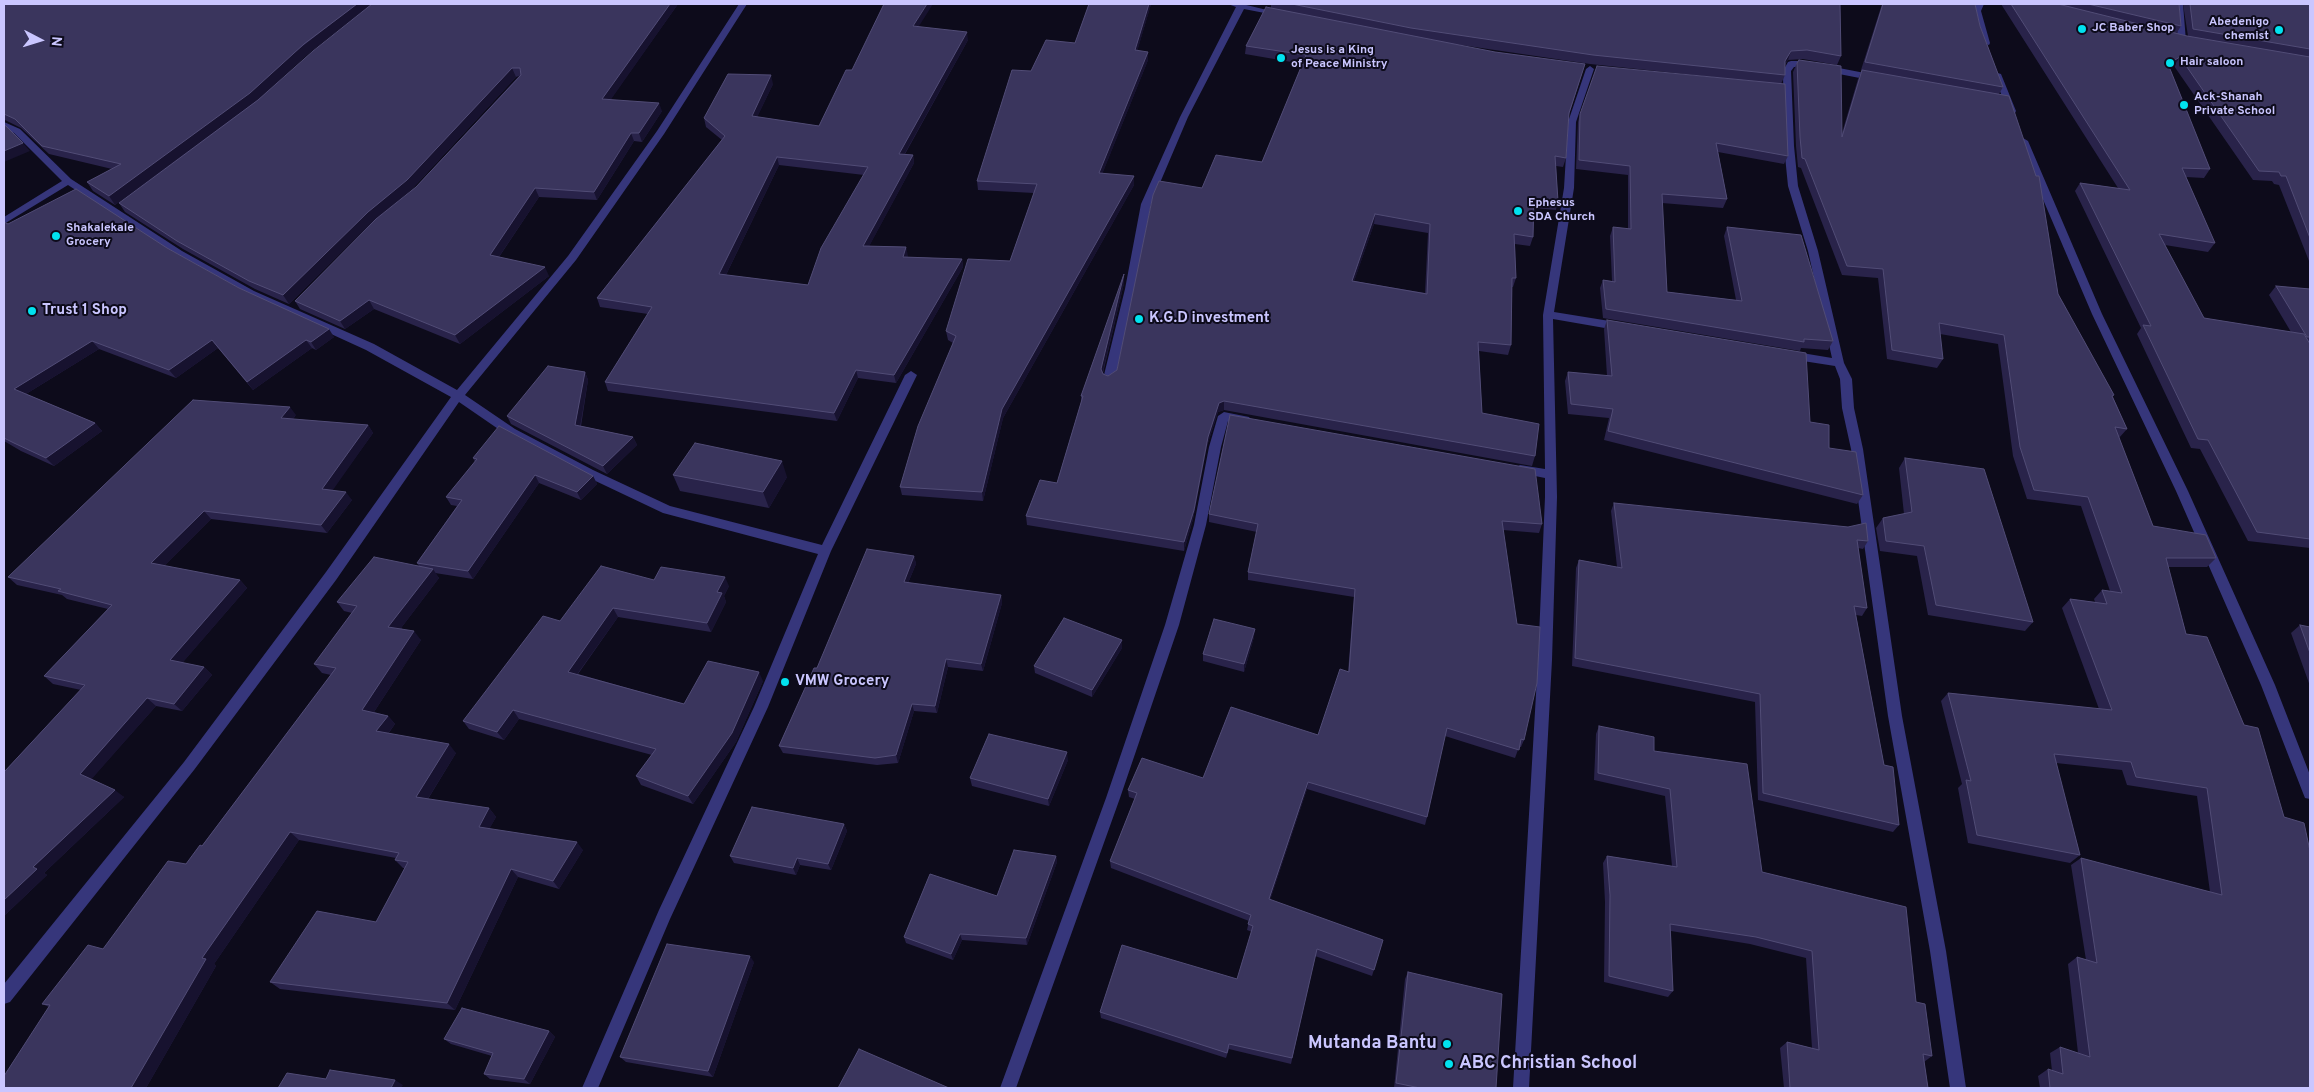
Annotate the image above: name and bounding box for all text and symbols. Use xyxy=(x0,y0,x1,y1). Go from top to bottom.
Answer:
north arrow xyxy=(15,15,65,65)
place label: Abedenigo chemist xyxy=(2209,16,2269,44)
place label: JC Baber Shop xyxy=(2092,22,2174,36)
marker: JC Baber Shop xyxy=(2076,23,2088,35)
marker: Abedenigo chemist xyxy=(2273,24,2285,36)
text: N xyxy=(47,36,64,47)
place label: Jesus is a King of Peace Ministry xyxy=(1291,44,1388,72)
marker: Jesus is a King of Peace Ministry xyxy=(1275,52,1287,64)
place label: Hair saloon xyxy=(2180,56,2243,70)
marker: Hair saloon xyxy=(2164,57,2176,69)
place label: Ack-Shanah Private School xyxy=(2194,91,2275,119)
marker: Ack-Shanah Private School xyxy=(2178,99,2190,111)
place label: Ephesus SDA Church xyxy=(1528,197,1595,225)
marker: Ephesus SDA Church xyxy=(1512,205,1524,217)
place label: Shakalekale Grocery xyxy=(66,222,134,250)
marker: Shakalekale Grocery xyxy=(50,230,62,242)
place label: Trust 1 Shop xyxy=(42,302,127,320)
marker: Trust 1 Shop xyxy=(26,305,38,317)
place label: K.G.D investment xyxy=(1149,310,1270,328)
marker: K.G.D investment xyxy=(1133,313,1145,325)
place label: VMW Grocery xyxy=(795,673,889,691)
marker: VMW Grocery xyxy=(779,676,791,688)
place label: Mutanda Bantu xyxy=(1308,1033,1437,1055)
marker: Mutanda Bantu xyxy=(1441,1038,1453,1050)
place label: ABC Christian School xyxy=(1459,1053,1637,1075)
marker: ABC Christian School xyxy=(1443,1058,1455,1070)

